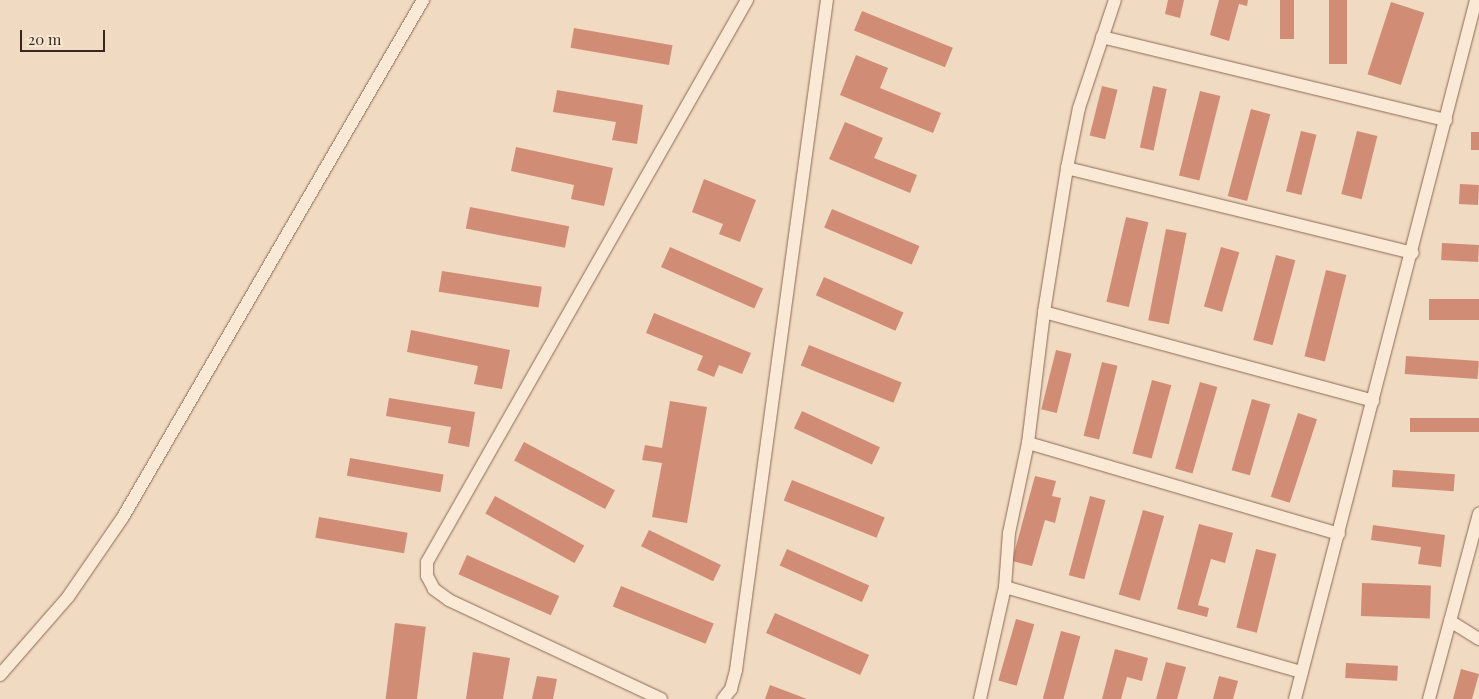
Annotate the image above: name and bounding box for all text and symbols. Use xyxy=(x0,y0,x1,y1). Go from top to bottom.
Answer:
scale bar xyxy=(22,20,108,52)
text: 20 m xyxy=(28,29,61,49)

